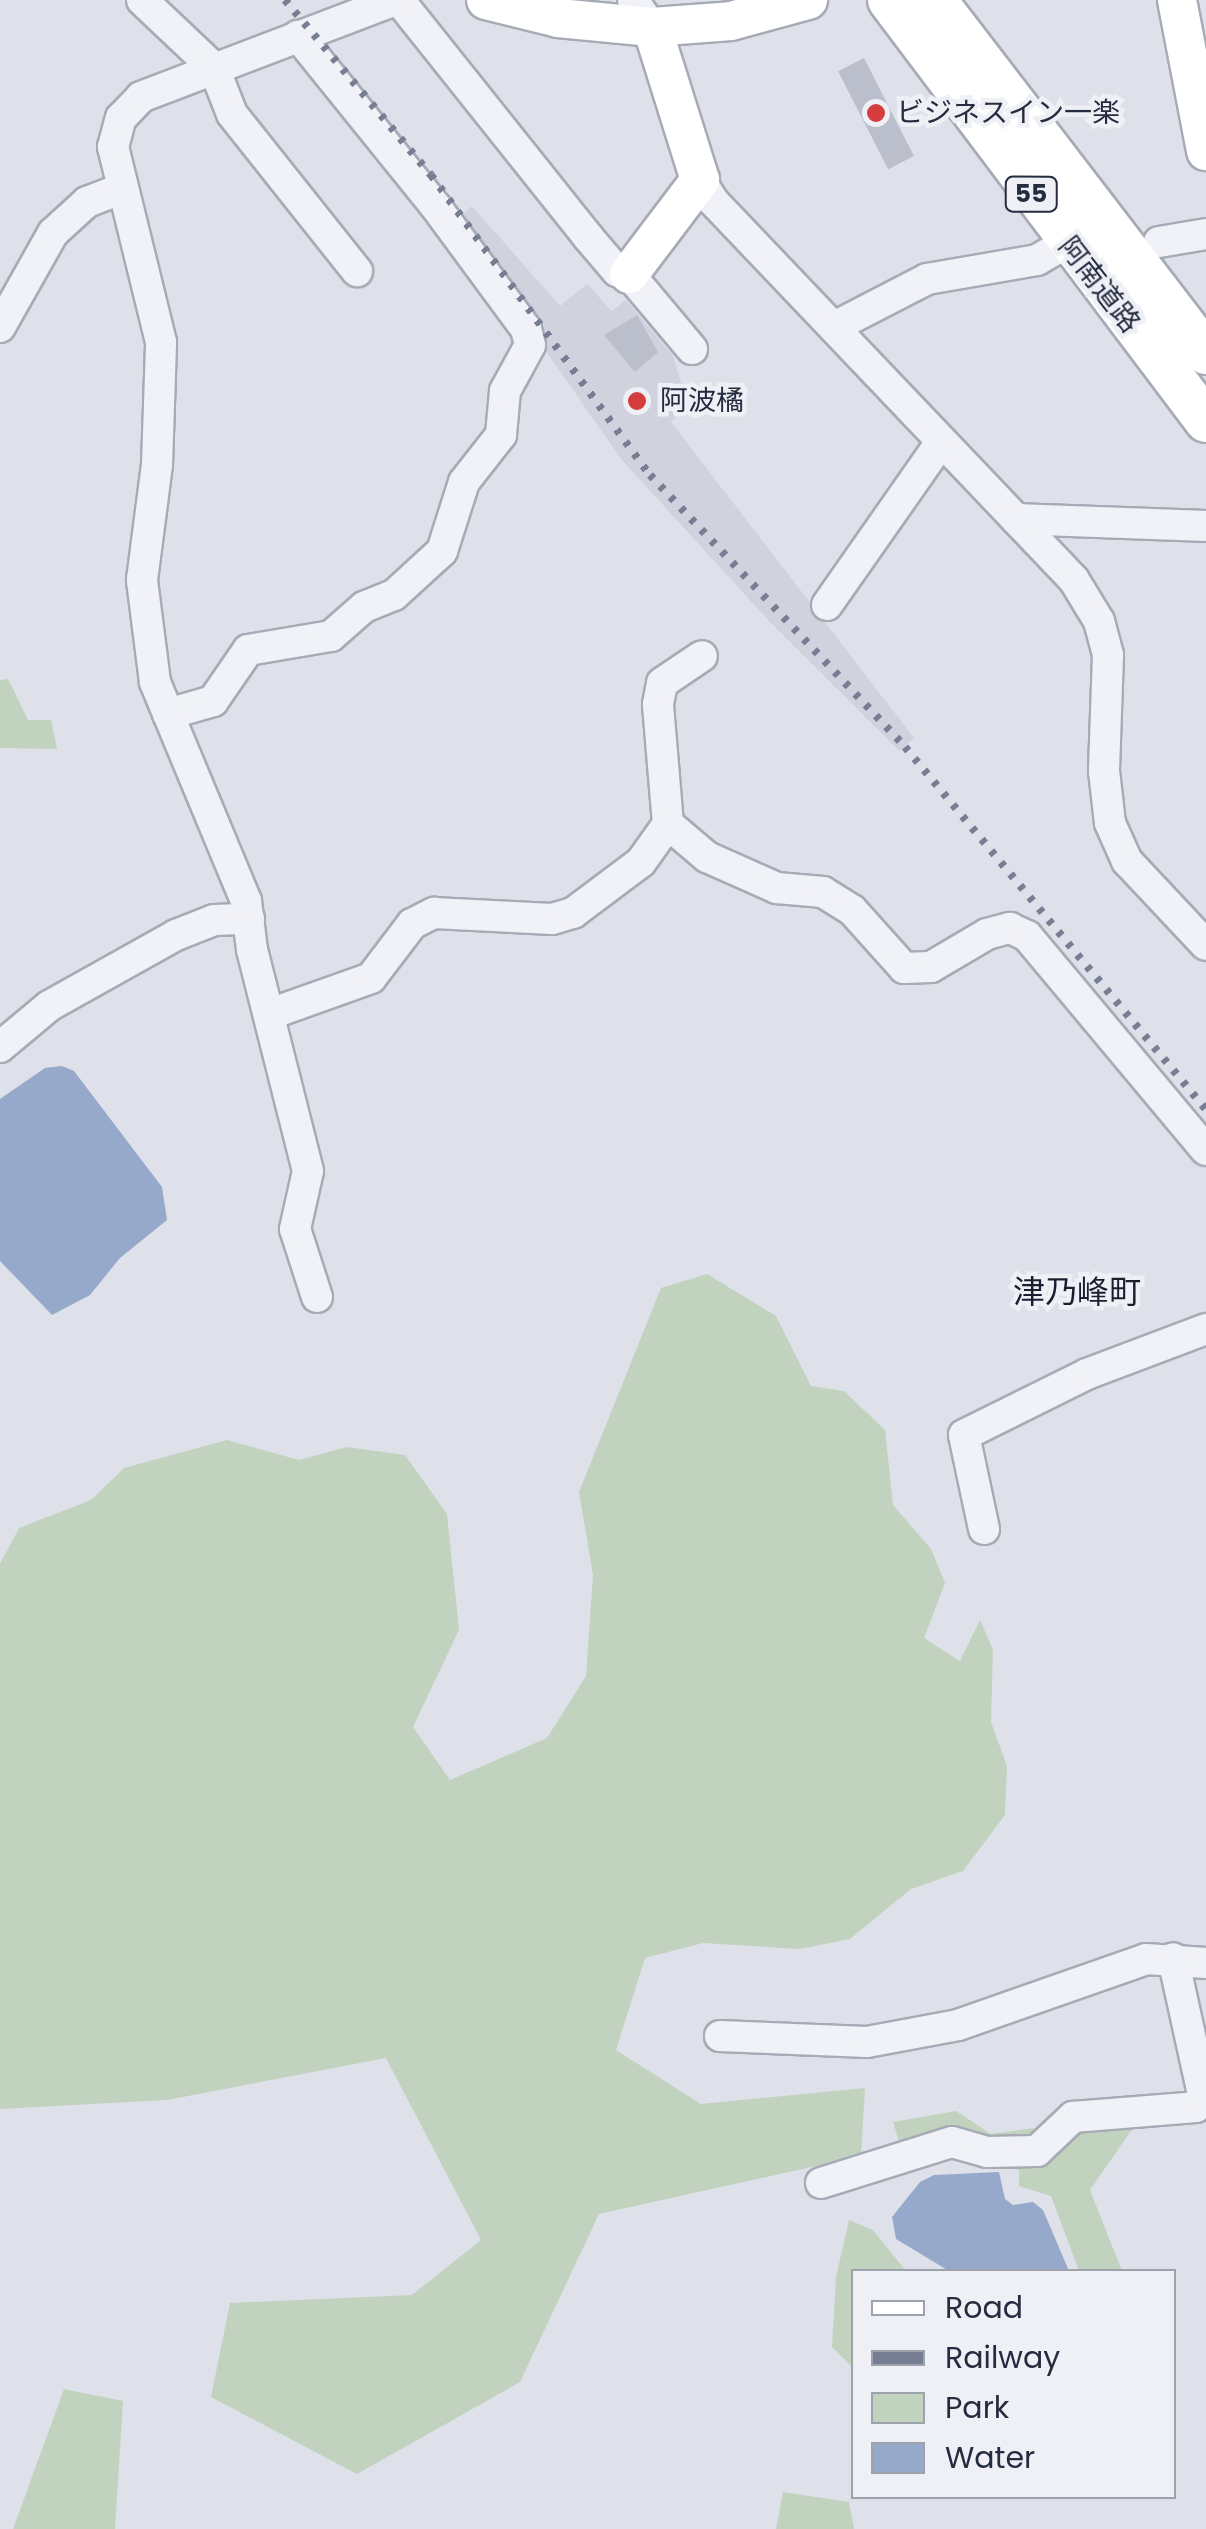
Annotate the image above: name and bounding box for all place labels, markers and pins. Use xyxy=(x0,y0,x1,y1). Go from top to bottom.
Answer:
place label: ビジネスイン一楽 xyxy=(896,96,1120,130)
marker: ビジネスイン一楽 xyxy=(865,102,887,124)
place label: 阿波橘 xyxy=(660,384,744,418)
marker: 阿波橘 xyxy=(624,388,650,414)

